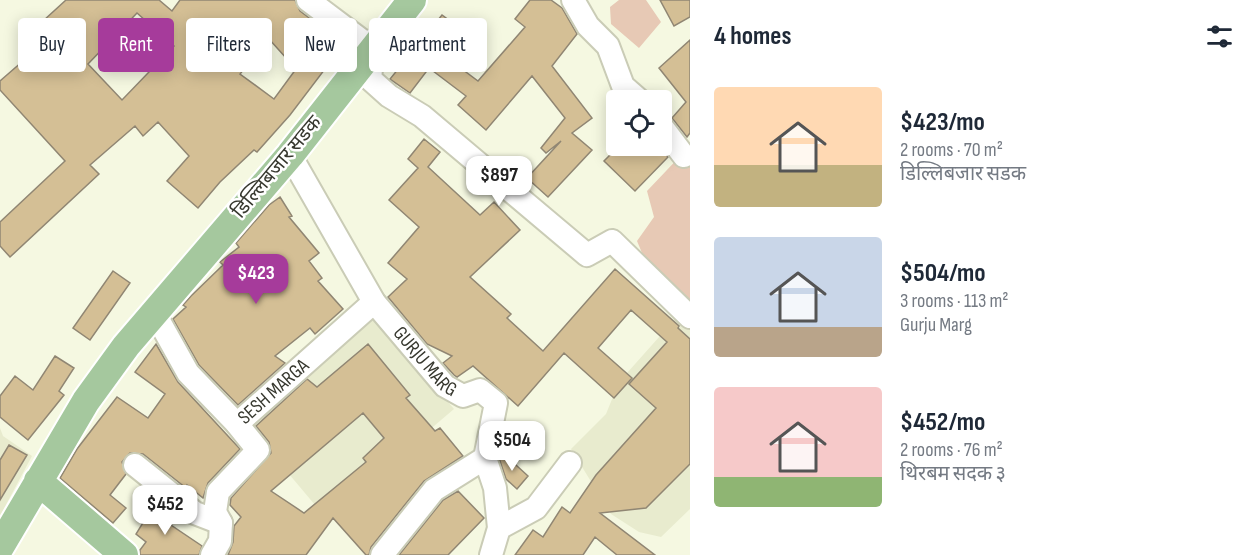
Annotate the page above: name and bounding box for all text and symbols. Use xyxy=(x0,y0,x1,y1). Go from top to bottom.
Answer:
chip: Buy xyxy=(18,18,86,72)
chip: Rent xyxy=(98,18,174,72)
chip: Filters xyxy=(186,18,272,72)
chip: New xyxy=(284,18,357,72)
chip: Apartment xyxy=(369,18,487,72)
icon: filters xyxy=(1203,20,1236,53)
text: 4 homes xyxy=(714,21,791,52)
map controls xyxy=(606,90,672,156)
button: locate xyxy=(606,90,672,156)
text: $423/mo xyxy=(900,107,985,138)
street label: डिल्लिबजार सडक xyxy=(227,110,327,223)
icon: home xyxy=(762,111,834,183)
text: 2 rooms · 70 m² xyxy=(900,138,1003,162)
pin: $897 xyxy=(463,156,535,207)
text: डिल्लिबजार सडक xyxy=(900,162,1026,186)
text: $897 xyxy=(480,163,518,187)
pin: $423 xyxy=(220,254,292,305)
text: $504/mo xyxy=(900,258,986,289)
text: $423 xyxy=(237,261,275,285)
icon: home xyxy=(762,261,834,333)
text: 3 rooms · 113 m² xyxy=(900,289,1009,313)
text: Gurju Marg xyxy=(900,313,972,337)
street label: GURJU MARG xyxy=(388,322,461,402)
street label: SESH MARGA xyxy=(233,353,314,429)
text: $452/mo xyxy=(900,407,985,438)
icon: home xyxy=(762,411,834,483)
pin: $504 xyxy=(476,421,548,472)
text: $504 xyxy=(493,428,531,452)
text: 2 rooms · 76 m² xyxy=(900,438,1003,462)
text: थिरबम सदक ३ xyxy=(900,462,1006,486)
pin: $452 xyxy=(129,485,201,536)
text: $452 xyxy=(146,492,184,516)

